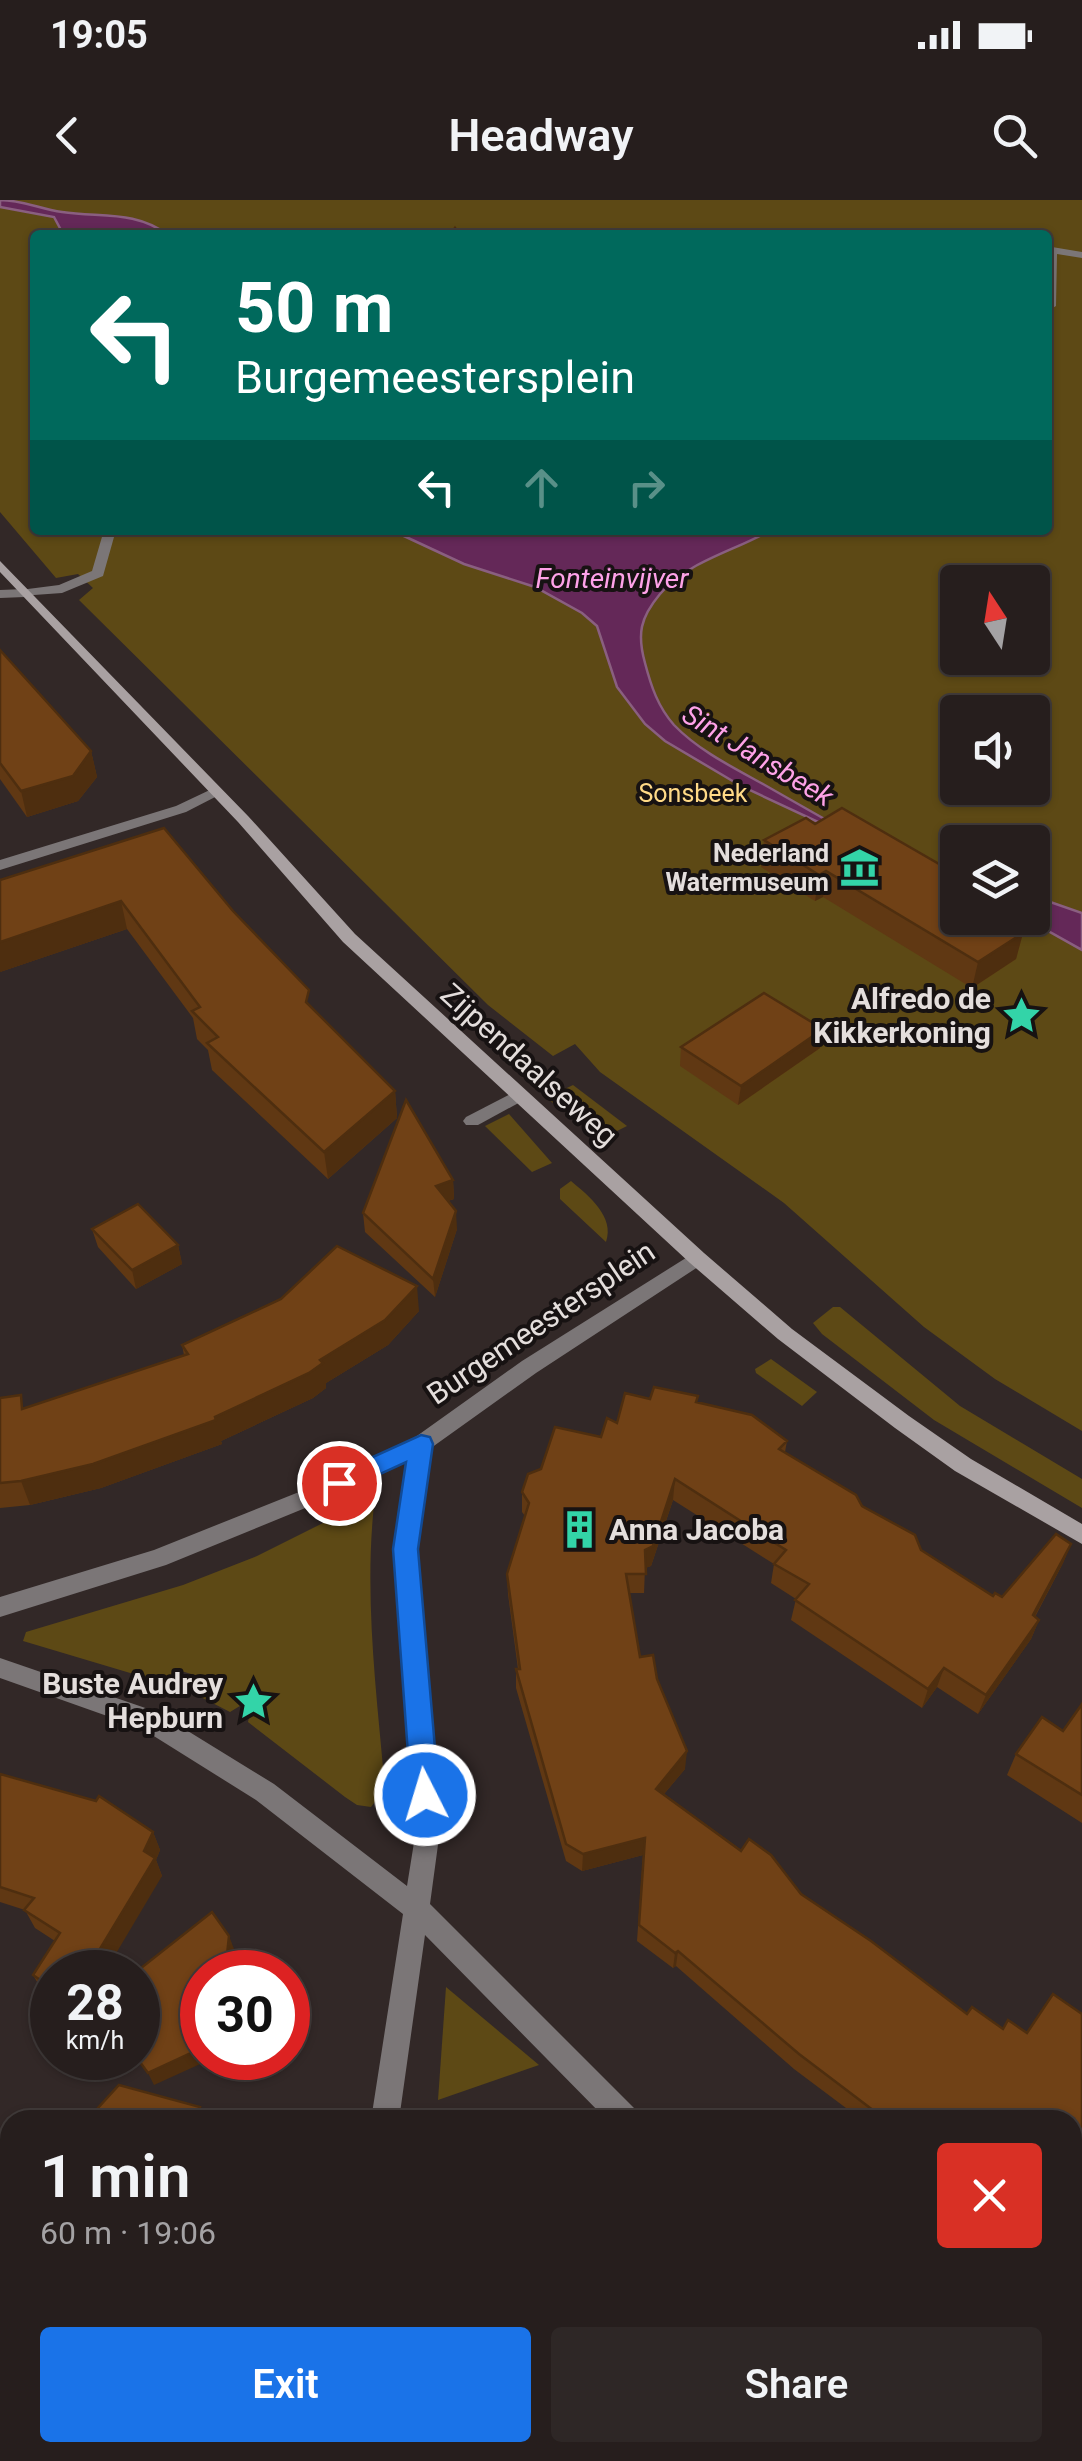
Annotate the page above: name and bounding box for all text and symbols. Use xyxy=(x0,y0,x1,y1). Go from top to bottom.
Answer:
text: 19:05 xyxy=(50,13,148,57)
icon: back xyxy=(40,108,95,163)
icon: search xyxy=(987,108,1042,163)
text: Headway xyxy=(449,109,634,162)
text: 50 m xyxy=(235,267,393,349)
icon: left xyxy=(70,270,200,400)
text: Burgemeestersplein xyxy=(235,351,635,404)
icon: left xyxy=(409,460,464,515)
icon: ahead xyxy=(514,460,569,515)
icon: right xyxy=(619,460,674,515)
water label: Fonteinvijver xyxy=(536,562,689,595)
north arrow xyxy=(940,565,1050,675)
map controls xyxy=(940,565,1050,935)
button: sound xyxy=(940,695,1050,805)
water label: Sint Jansbeek xyxy=(676,697,840,814)
park label: Sonsbeek xyxy=(638,779,748,808)
button: layers xyxy=(940,825,1050,935)
place label: Nederland Watermuseum xyxy=(665,839,829,897)
museum icon: Nederland Watermuseum xyxy=(838,846,880,888)
street label: Zijpendaalseweg xyxy=(434,976,625,1153)
place label: Alfredo de Kikkerkoning xyxy=(813,981,991,1050)
place icon: Alfredo de Kikkerkoning xyxy=(1000,995,1042,1037)
street label: Burgemeestersplein xyxy=(420,1233,661,1412)
pin xyxy=(297,1441,382,1526)
icon: arrive xyxy=(312,1456,367,1511)
building icon: Anna Jacoba xyxy=(558,1509,600,1551)
place label: Anna Jacoba xyxy=(609,1512,784,1547)
place label: Buste Audrey Hepburn xyxy=(42,1666,224,1735)
place icon: Buste Audrey Hepburn xyxy=(232,1680,274,1722)
position arrow xyxy=(373,1743,477,1847)
speed limit sign: 30 xyxy=(180,1950,310,2080)
text: 28 xyxy=(66,1974,124,2032)
text: km/h xyxy=(66,2026,124,2055)
text: 1 min xyxy=(40,2141,190,2212)
button: close xyxy=(937,2143,1042,2248)
text: 60 m · 19:06 xyxy=(40,2214,216,2252)
button: Exit xyxy=(40,2327,531,2442)
button: Share xyxy=(551,2327,1042,2442)

